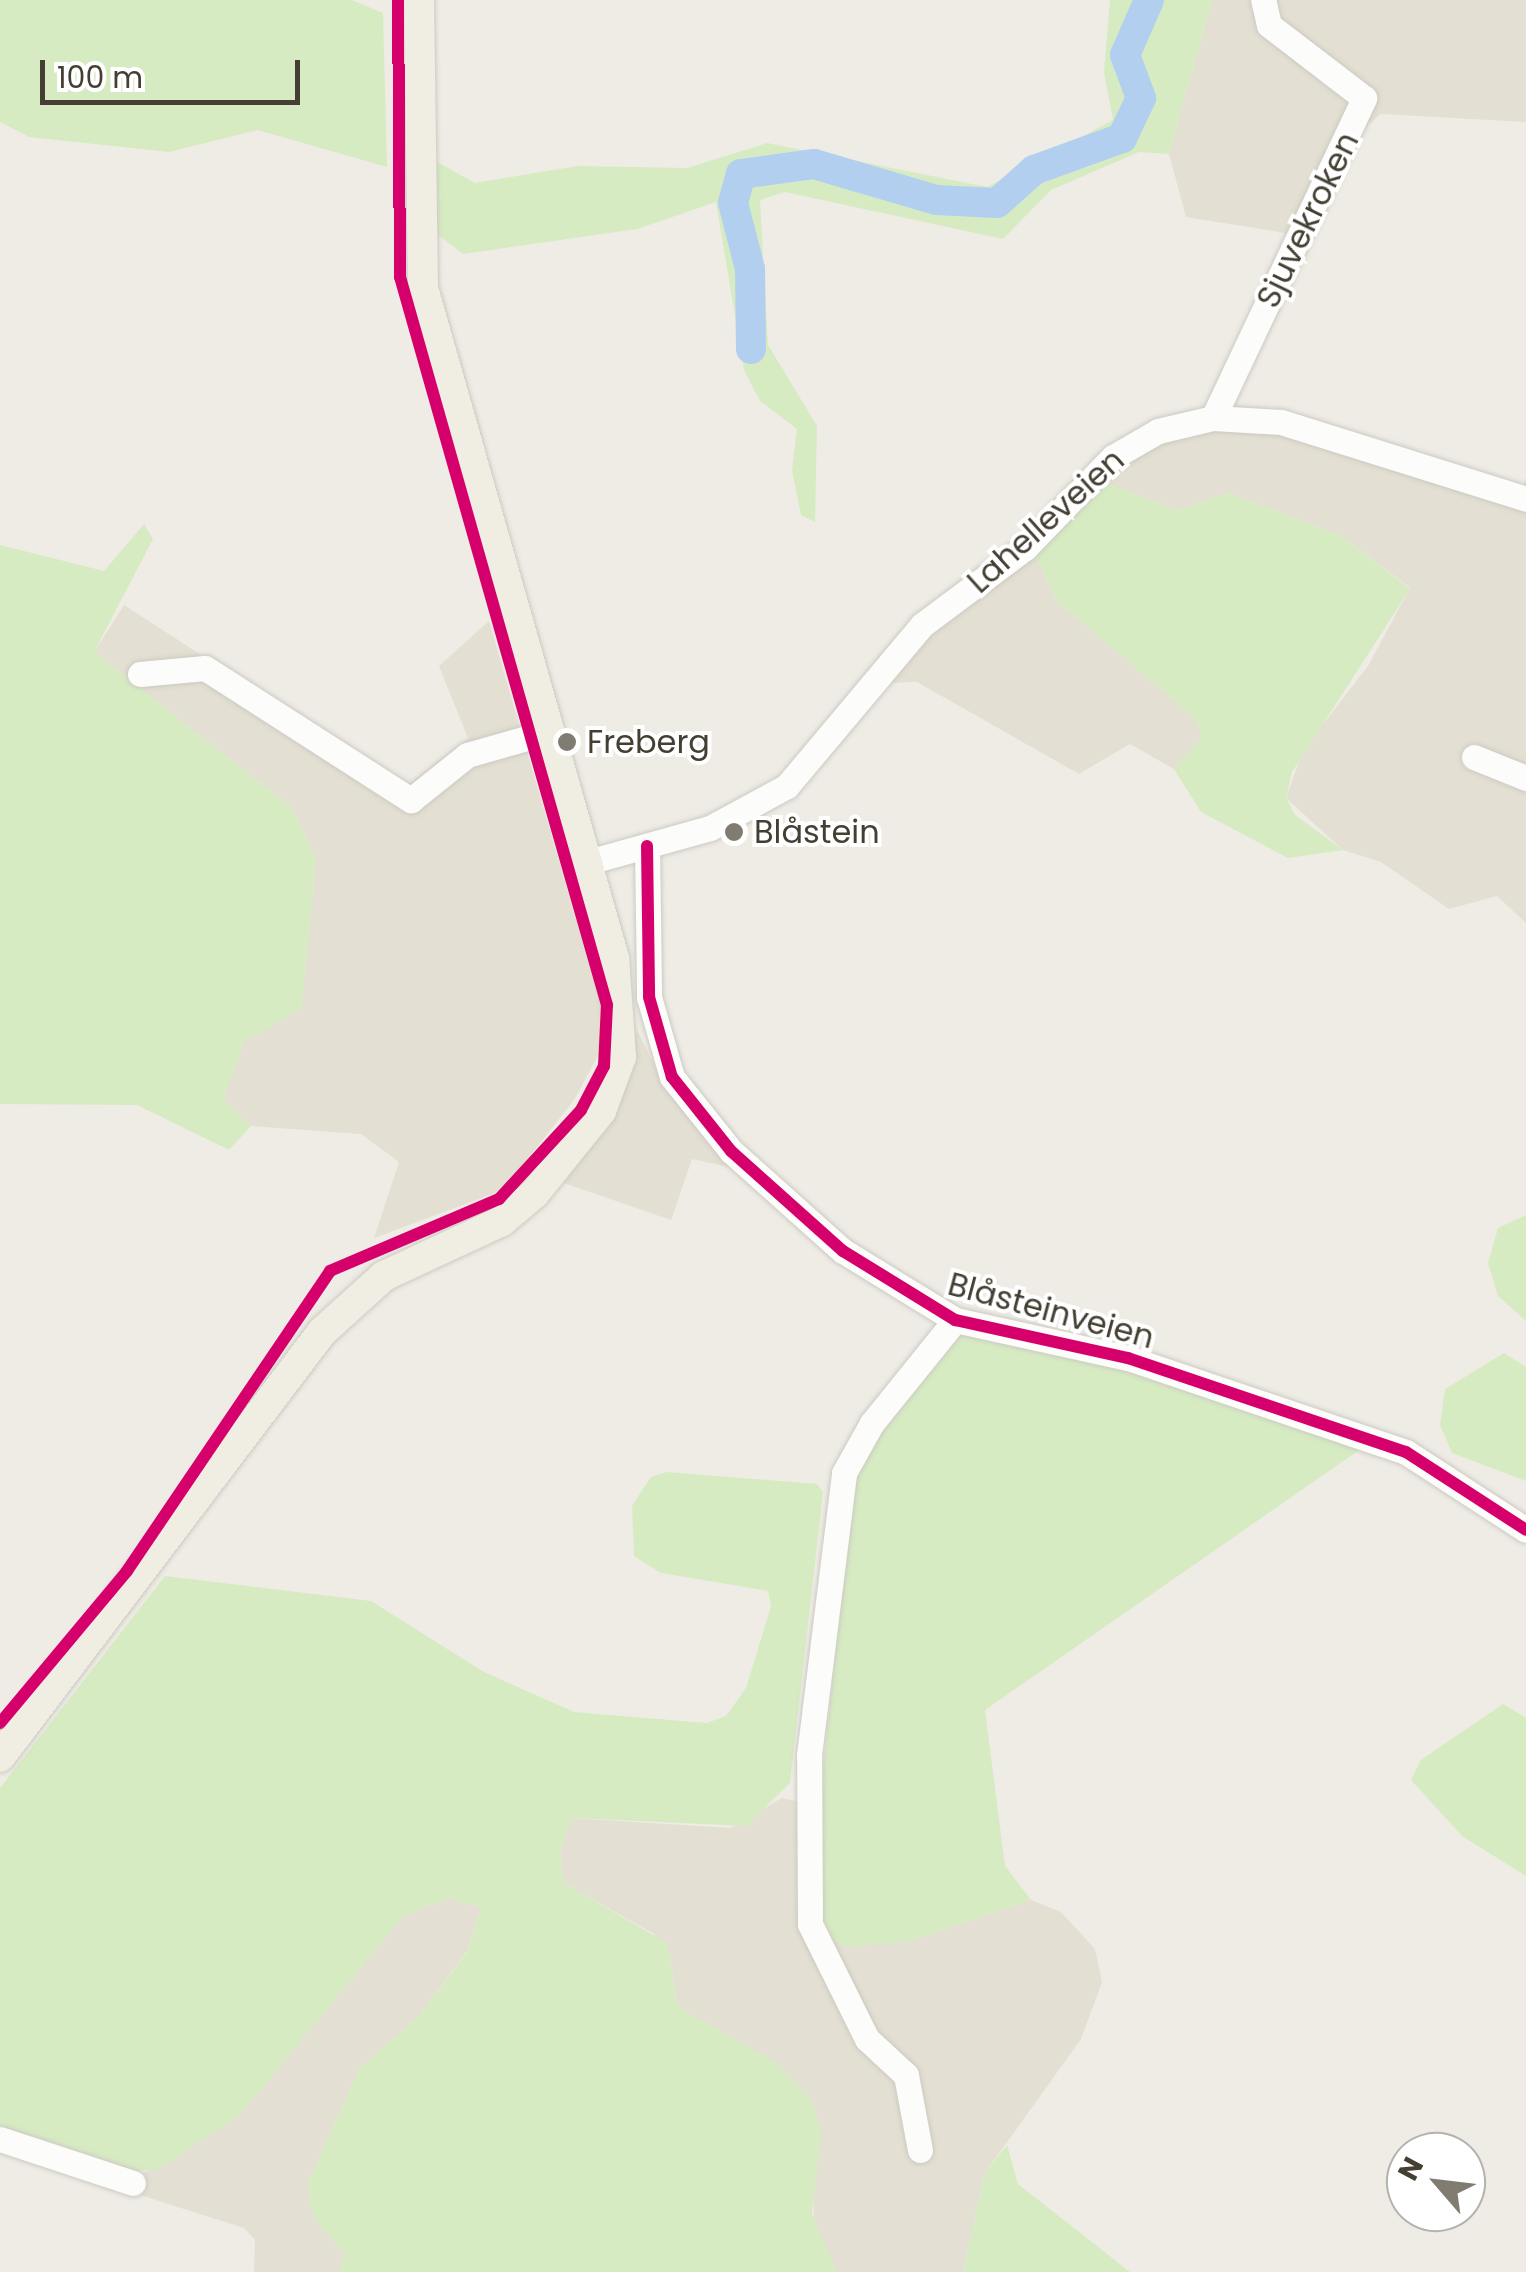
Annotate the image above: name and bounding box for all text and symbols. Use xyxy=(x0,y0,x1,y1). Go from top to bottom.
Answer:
scale bar xyxy=(45,40,305,102)
text: 100 m xyxy=(57,56,143,99)
street label: Sjuvekroken xyxy=(1249,126,1367,314)
street label: Lahelleveien xyxy=(960,441,1132,601)
place label: Freberg xyxy=(587,723,710,761)
marker: Freberg xyxy=(556,731,578,753)
place label: Blåstein xyxy=(754,813,880,851)
marker: Blåstein xyxy=(723,821,745,843)
street label: Blåsteinveien xyxy=(944,1265,1158,1357)
north arrow xyxy=(1386,2132,1486,2232)
text: N xyxy=(1389,2150,1433,2187)

